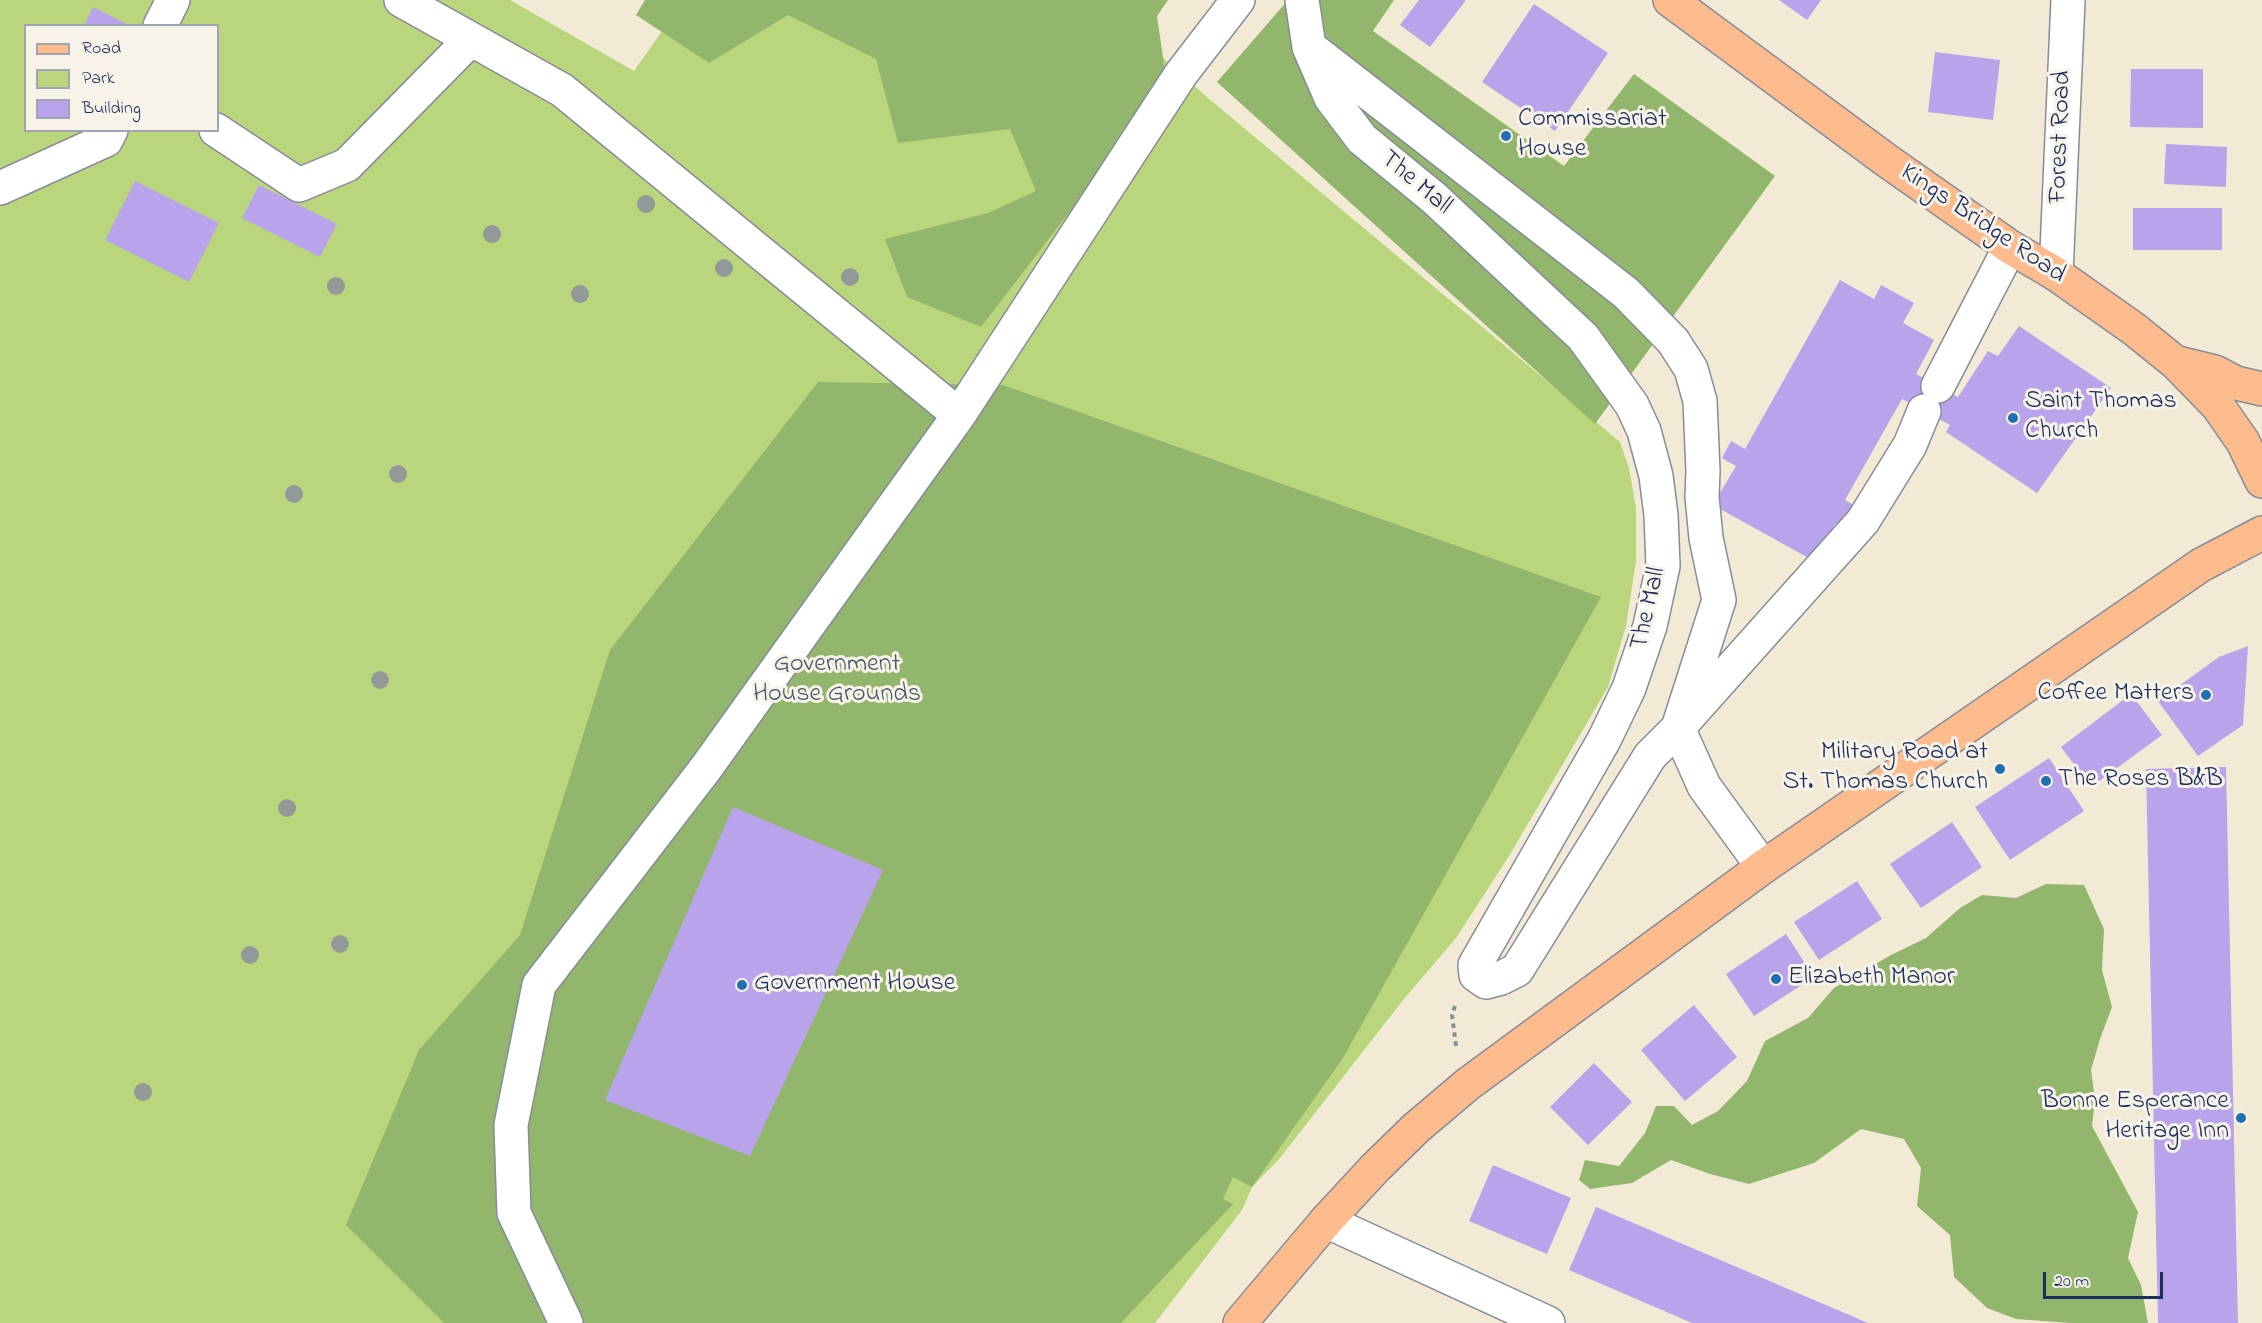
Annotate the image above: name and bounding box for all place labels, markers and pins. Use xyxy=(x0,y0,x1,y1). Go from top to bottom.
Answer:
place label: Commissariat House xyxy=(1518,105,1667,166)
marker: Commissariat House xyxy=(1499,129,1513,143)
place label: Saint Thomas Church xyxy=(2025,387,2177,448)
marker: Saint Thomas Church xyxy=(2006,411,2020,425)
place label: Coffee Matters xyxy=(2038,679,2194,711)
marker: Coffee Matters xyxy=(2199,688,2213,702)
place label: Military Road at St. Thomas Church xyxy=(1783,738,1988,800)
marker: Military Road at St. Thomas Church xyxy=(1993,762,2007,776)
place label: The Roses B&B xyxy=(2058,765,2223,797)
marker: The Roses B&B xyxy=(2039,774,2053,788)
place label: Elizabeth Manor xyxy=(1788,963,1955,995)
place label: Government House xyxy=(754,969,955,1001)
marker: Elizabeth Manor xyxy=(1769,972,1783,986)
marker: Government House xyxy=(735,978,749,992)
place label: Bonne Esperance Heritage Inn xyxy=(2041,1087,2229,1148)
marker: Bonne Esperance Heritage Inn xyxy=(2234,1111,2248,1125)

